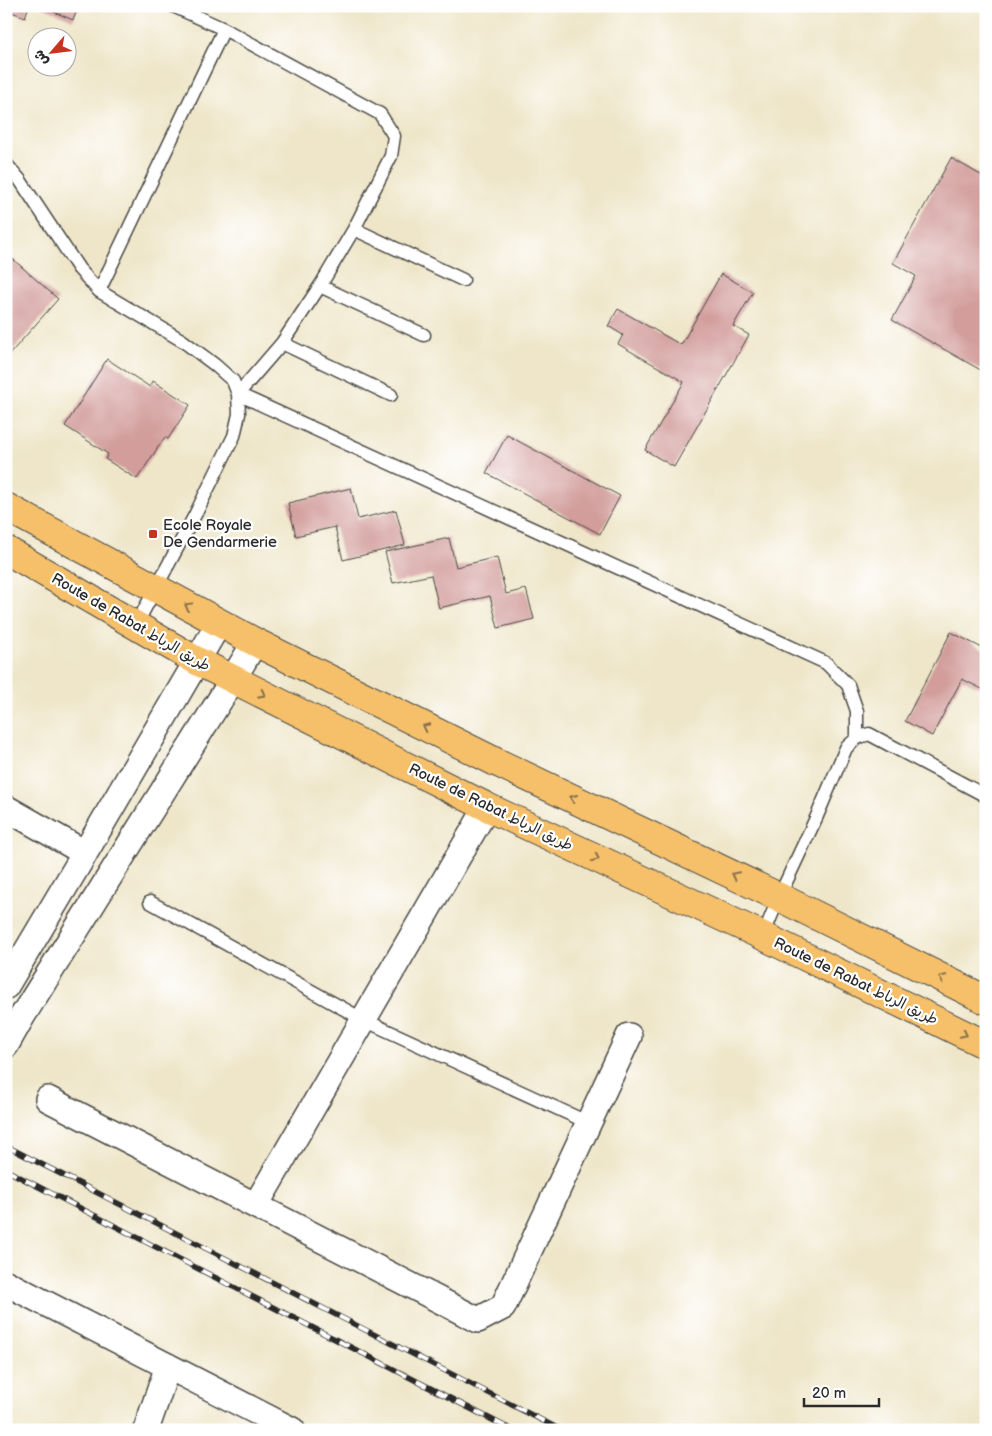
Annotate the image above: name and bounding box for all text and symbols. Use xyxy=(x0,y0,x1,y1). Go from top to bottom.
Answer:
north arrow xyxy=(28,28,78,78)
text: ش xyxy=(30,47,52,69)
place label: Ecole Royale De Gendarmerie xyxy=(163,516,277,552)
marker: Ecole Royale De Gendarmerie xyxy=(147,528,159,540)
street label: Route de Rabat طريق الرباط xyxy=(48,569,214,676)
one-way arrow xyxy=(184,602,193,612)
one-way arrow xyxy=(257,688,266,698)
one-way arrow xyxy=(422,723,431,733)
street label: Route de Rabat طريق الرباط xyxy=(406,759,576,856)
one-way arrow xyxy=(569,794,578,804)
one-way arrow xyxy=(591,851,600,861)
one-way arrow xyxy=(731,871,740,882)
street label: Route de Rabat طريق الرباط xyxy=(771,933,941,1030)
one-way arrow xyxy=(938,974,947,984)
one-way arrow xyxy=(959,1028,968,1038)
scale bar xyxy=(804,1376,880,1408)
text: 20 m xyxy=(812,1384,846,1403)

